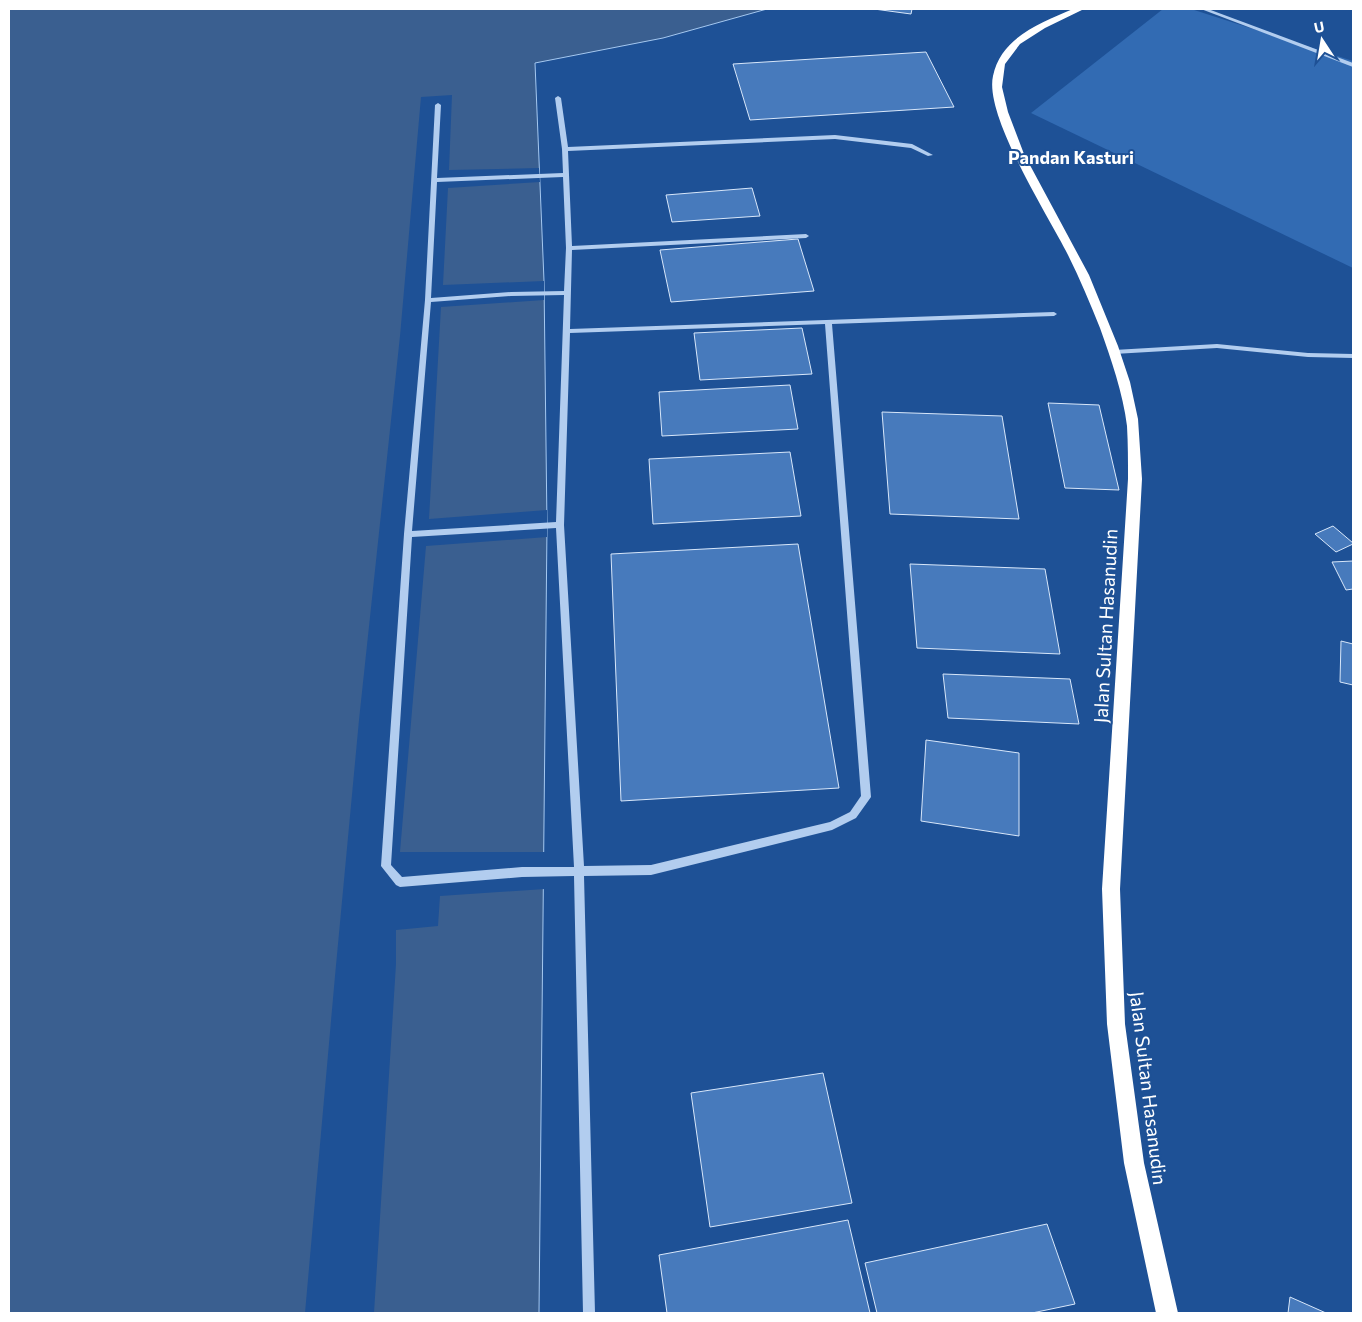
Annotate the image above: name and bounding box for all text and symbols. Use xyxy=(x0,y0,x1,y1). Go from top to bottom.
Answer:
north arrow xyxy=(1297,15,1347,65)
text: U xyxy=(1312,17,1326,36)
district label: Pandan Kasturi xyxy=(1008,146,1134,168)
street label: Jalan Sultan Hasanudin xyxy=(1088,528,1122,724)
street label: Jalan Sultan Hasanudin xyxy=(1126,990,1172,1186)

